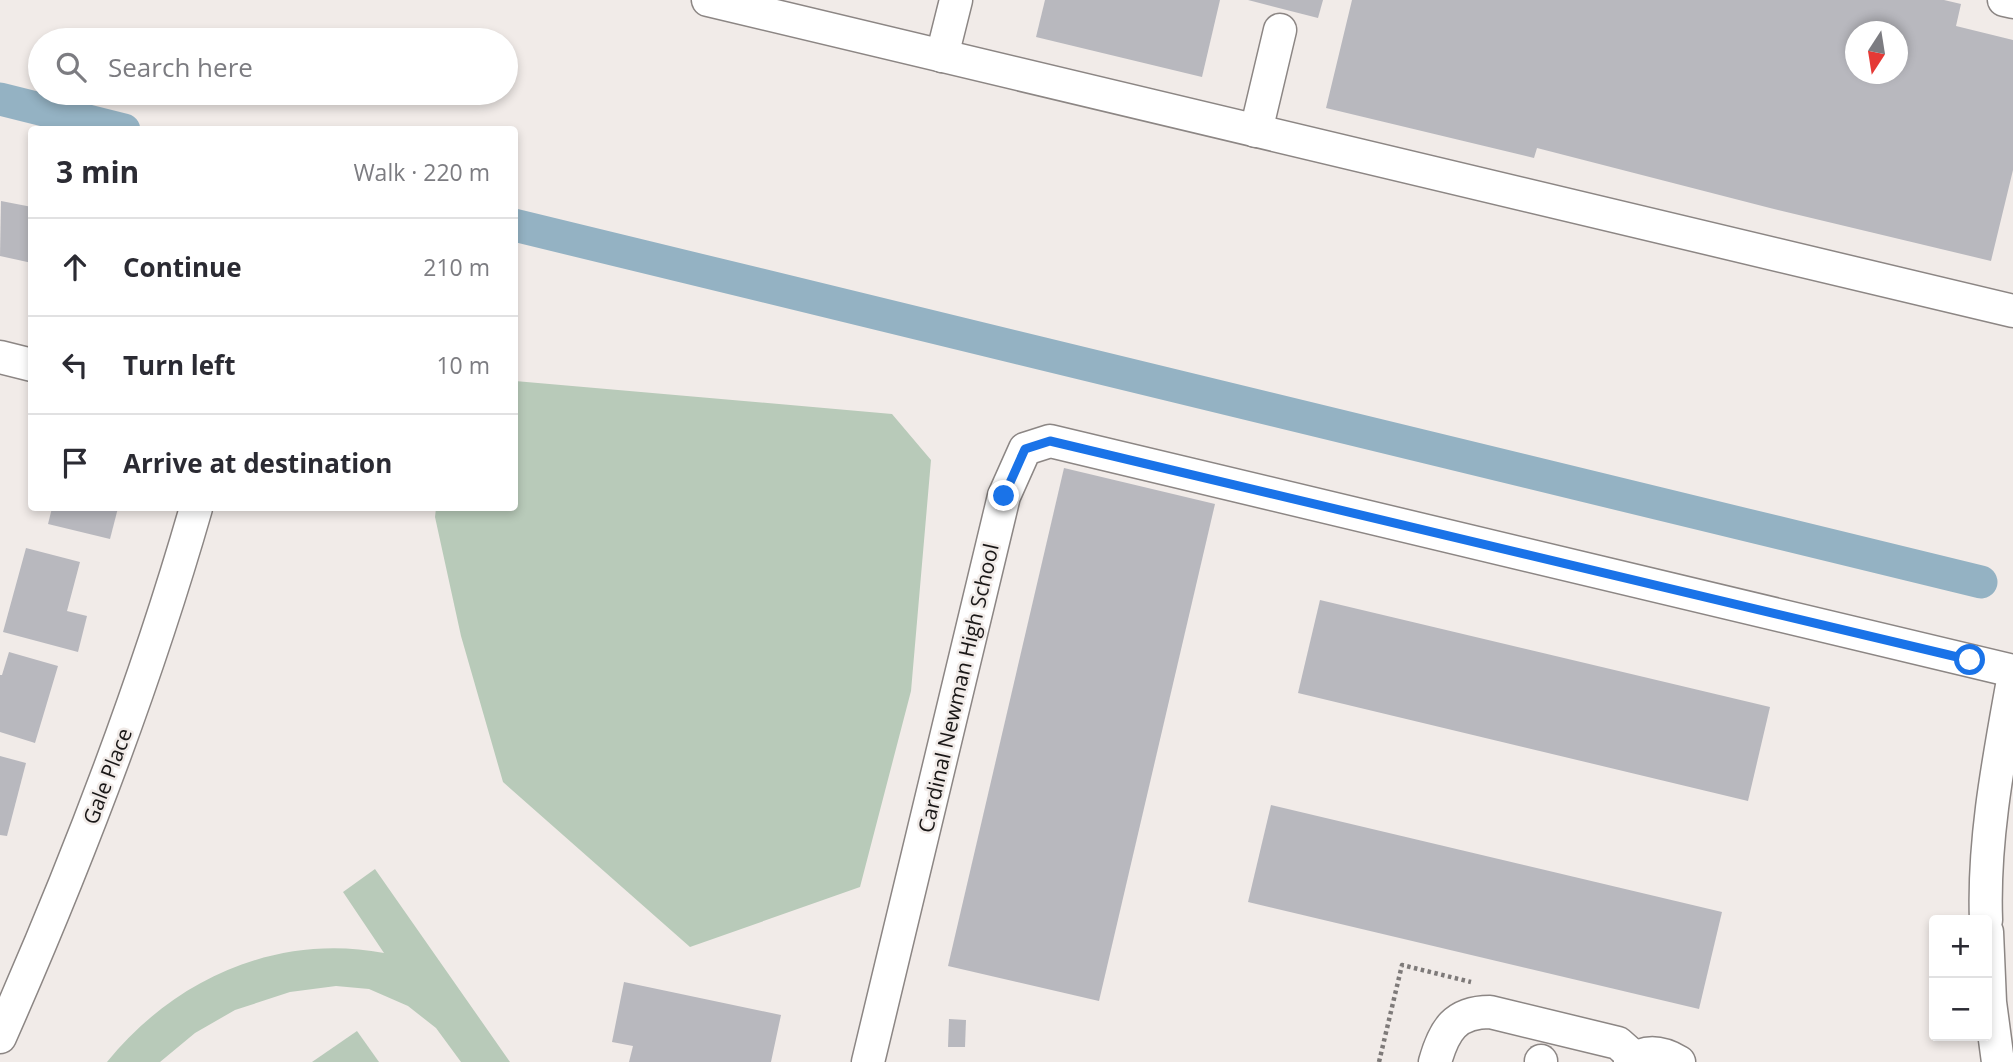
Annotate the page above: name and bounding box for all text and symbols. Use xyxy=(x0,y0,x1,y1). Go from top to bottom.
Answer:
north arrow xyxy=(1845,21,1908,84)
search box xyxy=(28,28,518,105)
icon: search xyxy=(52,48,90,86)
text: Search here xyxy=(108,49,253,85)
text: 3 min xyxy=(56,151,139,192)
text: Walk · 220 m xyxy=(353,156,490,188)
icon: ahead xyxy=(56,248,94,286)
text: Continue xyxy=(123,249,242,285)
text: 210 m xyxy=(423,251,490,283)
icon: left xyxy=(56,346,94,384)
text: Turn left xyxy=(123,347,235,383)
text: 10 m xyxy=(436,349,490,381)
icon: arrive xyxy=(56,444,94,482)
text: Arrive at destination xyxy=(123,445,392,481)
route end xyxy=(988,480,1019,511)
street label: Cardinal Newman High School xyxy=(911,541,1005,835)
route start xyxy=(1954,644,1985,675)
street label: Gale Place xyxy=(76,724,138,828)
map controls xyxy=(1929,915,1992,1041)
button: + xyxy=(1929,915,1992,978)
button: − xyxy=(1929,978,1992,1041)

